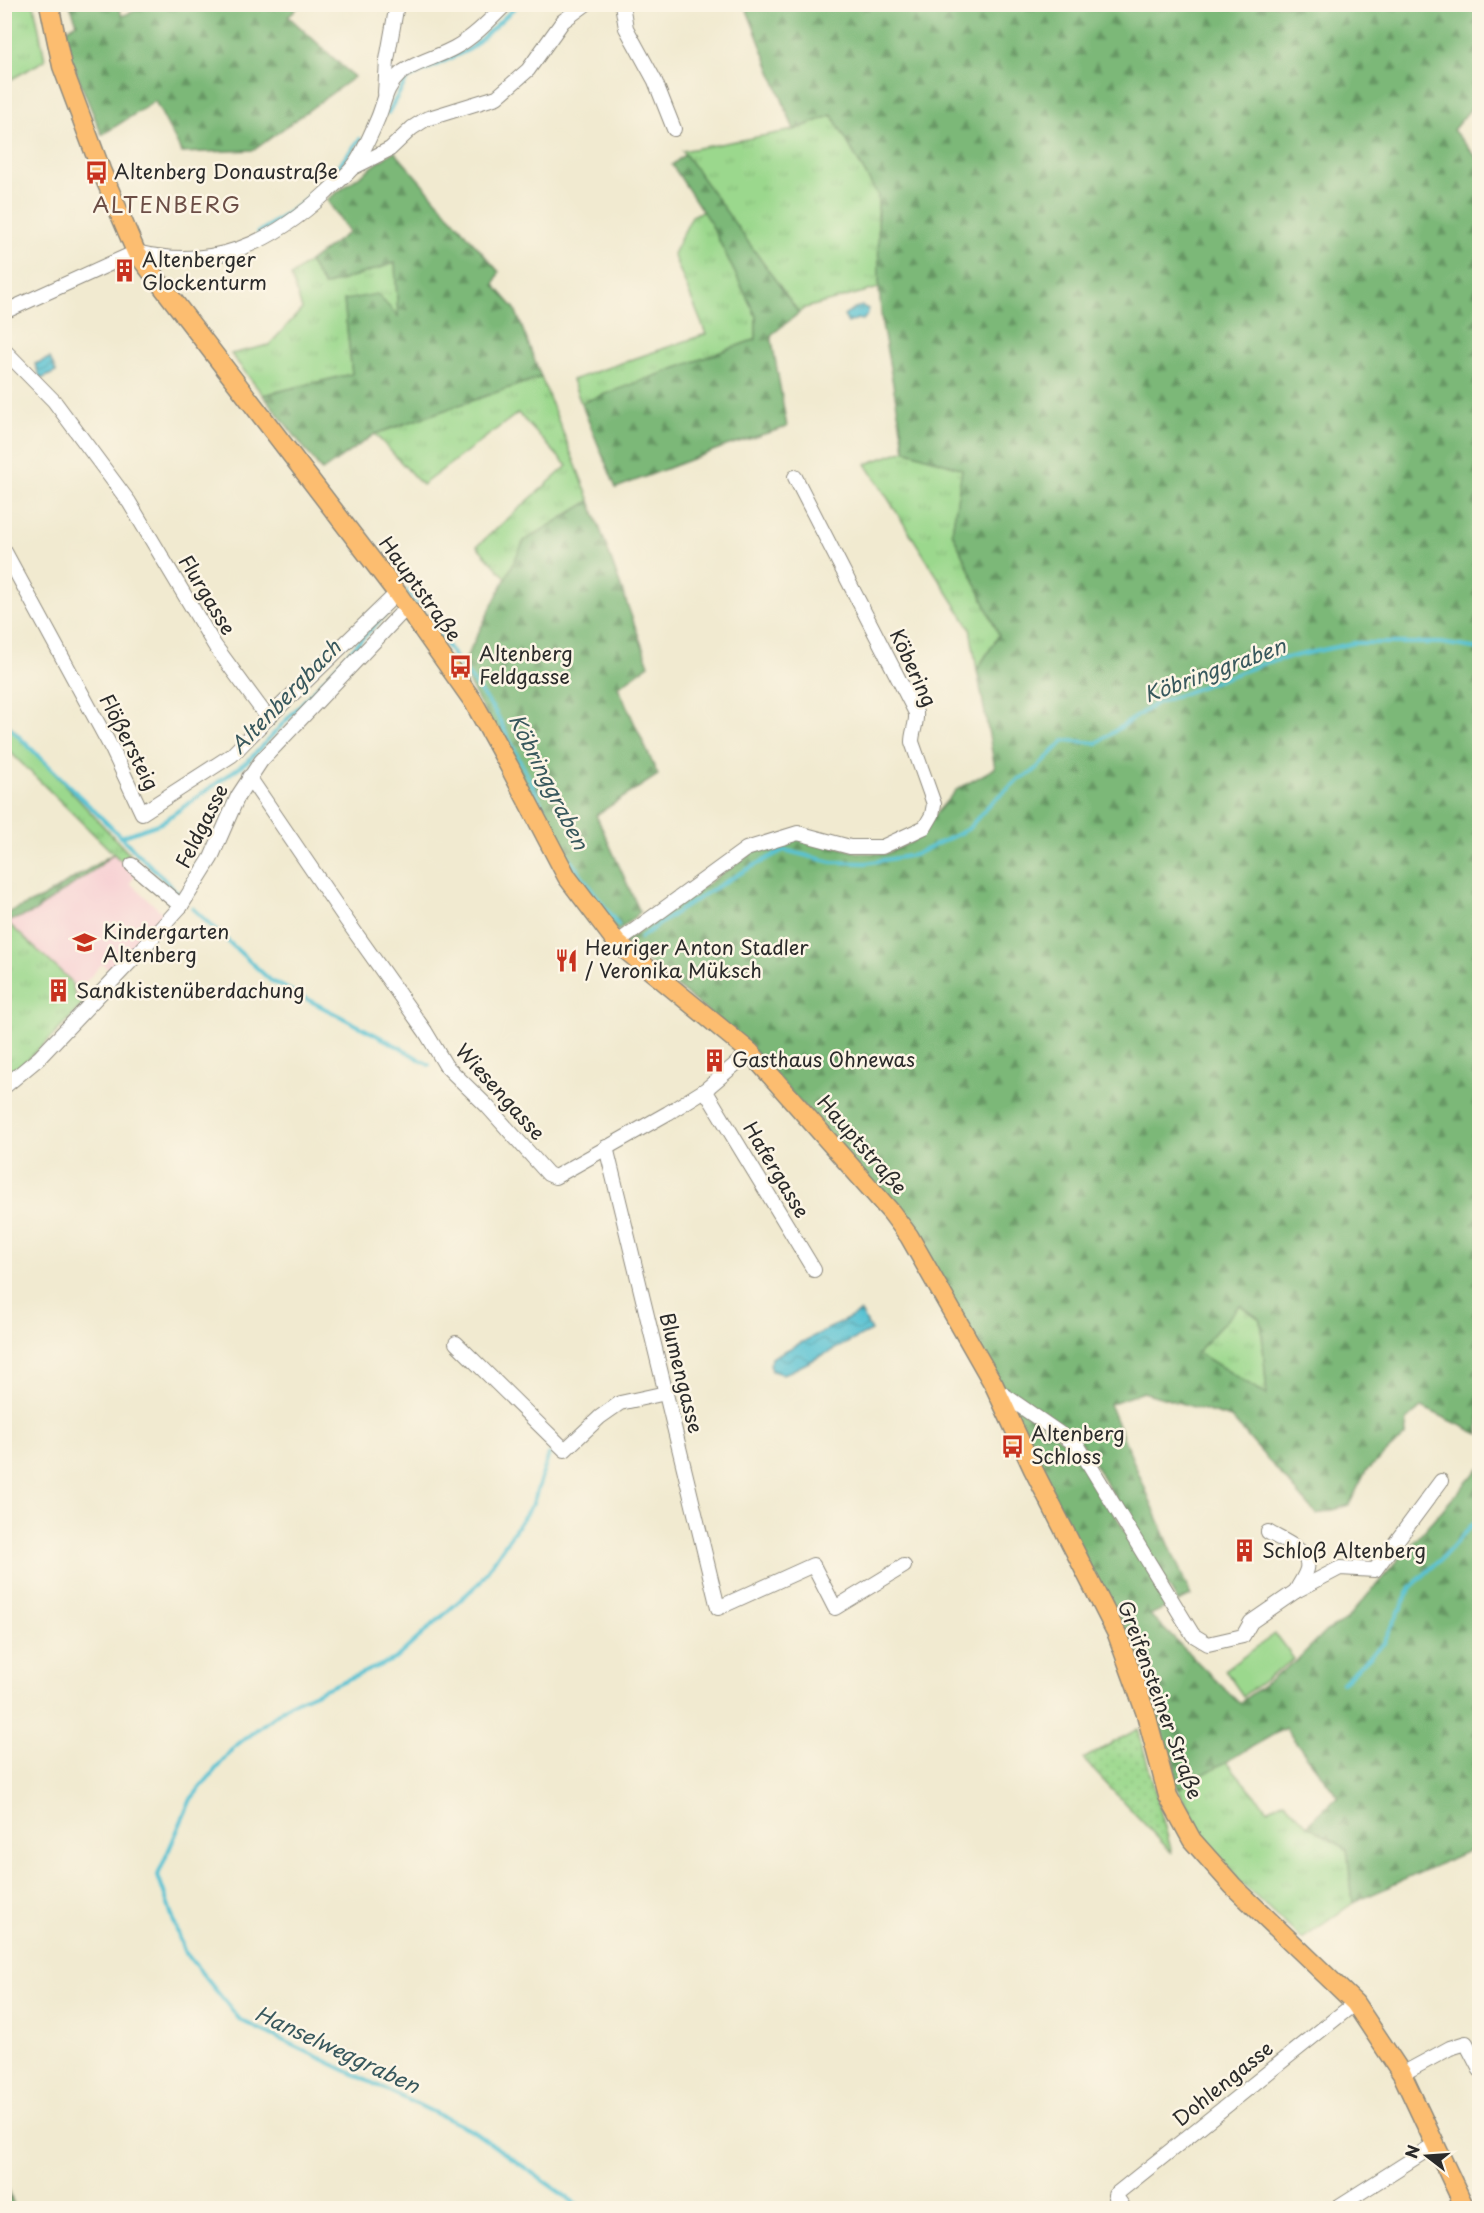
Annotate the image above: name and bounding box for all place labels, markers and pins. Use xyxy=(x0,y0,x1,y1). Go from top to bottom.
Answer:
place label: Altenberg Donaustraße xyxy=(114,156,338,186)
bus stop icon: Altenberg Donaustraße xyxy=(83,159,109,185)
place label: Altenberger Glockenturm xyxy=(142,244,267,297)
building icon: Altenberger Glockenturm xyxy=(111,258,137,284)
place label: Altenberg Feldgasse xyxy=(479,638,573,691)
bus stop icon: Altenberg Feldgasse xyxy=(448,653,474,679)
place label: Kindergarten Altenberg xyxy=(103,916,229,969)
school or university icon: Kindergarten Altenberg xyxy=(72,930,98,956)
place label: Heuriger Anton Stadler / Veronika Müksch xyxy=(585,932,809,985)
restaurant icon: Heuriger Anton Stadler / Veronika Müksch xyxy=(554,947,580,973)
place label: Sandkistenüberdachung xyxy=(76,975,305,1005)
building icon: Sandkistenüberdachung xyxy=(45,978,71,1004)
place label: Gasthaus Ohnewas xyxy=(732,1044,915,1074)
building icon: Gasthaus Ohnewas xyxy=(701,1047,727,1073)
place label: Altenberg Schloss xyxy=(1031,1418,1125,1471)
bus stop icon: Altenberg Schloss xyxy=(1000,1433,1026,1459)
place label: Schloß Altenberg xyxy=(1262,1535,1426,1565)
building icon: Schloß Altenberg xyxy=(1231,1538,1257,1564)

